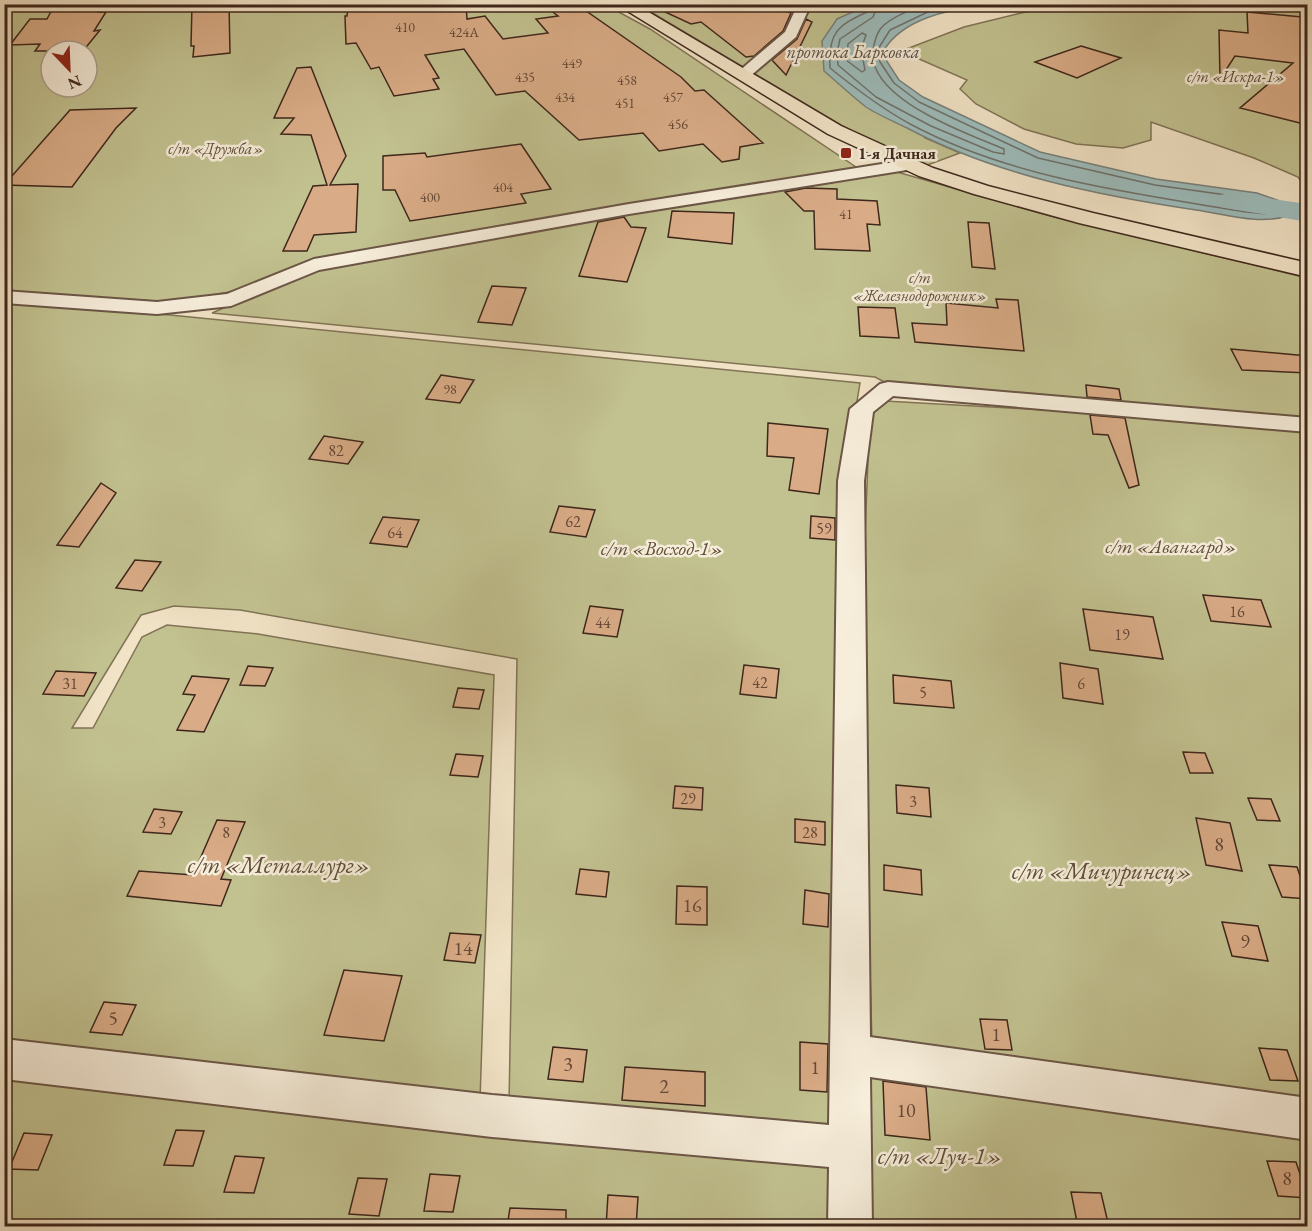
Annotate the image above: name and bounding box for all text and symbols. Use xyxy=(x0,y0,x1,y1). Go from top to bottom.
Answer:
house number: 410 xyxy=(395,18,415,36)
house number: 424А xyxy=(449,23,479,41)
north arrow xyxy=(39,39,99,99)
water label: протока Барковка xyxy=(786,40,920,64)
house number: 449 xyxy=(562,54,582,72)
park label: с/т «Искра-1» xyxy=(1187,66,1285,87)
house number: 435 xyxy=(515,68,535,86)
text: N xyxy=(65,70,85,95)
house number: 458 xyxy=(617,71,637,89)
house number: 434 xyxy=(555,88,575,106)
house number: 457 xyxy=(663,88,683,106)
house number: 451 xyxy=(615,94,635,112)
house number: 456 xyxy=(668,115,688,133)
park label: с/т «Дружба» xyxy=(168,138,264,159)
place label: 1-я Дачная xyxy=(858,143,936,164)
marker: 1-я Дачная xyxy=(839,146,853,160)
house number: 404 xyxy=(493,178,513,196)
house number: 400 xyxy=(420,188,440,206)
house number: 41 xyxy=(839,205,853,223)
park label: с/т «Железнодорожник» xyxy=(853,267,987,306)
house number: 98 xyxy=(443,380,457,398)
house number: 82 xyxy=(328,440,344,461)
house number: 62 xyxy=(565,511,581,532)
house number: 59 xyxy=(816,518,832,539)
house number: 64 xyxy=(387,522,403,543)
park label: с/т «Авангард» xyxy=(1105,533,1237,559)
park label: с/т «Восход-1» xyxy=(601,535,723,561)
house number: 16 xyxy=(1229,601,1245,622)
house number: 44 xyxy=(595,612,611,633)
house number: 19 xyxy=(1114,624,1130,645)
house number: 42 xyxy=(752,672,768,693)
house number: 31 xyxy=(62,673,78,694)
house number: 6 xyxy=(1077,673,1085,694)
house number: 5 xyxy=(919,682,927,703)
house number: 29 xyxy=(680,788,696,809)
house number: 3 xyxy=(909,791,917,812)
house number: 3 xyxy=(158,812,166,833)
house number: 8 xyxy=(222,822,230,843)
house number: 28 xyxy=(802,822,818,843)
house number: 8 xyxy=(1214,831,1224,857)
park label: с/т «Металлург» xyxy=(188,849,370,880)
park label: с/т «Мичуринец» xyxy=(1012,855,1192,886)
house number: 16 xyxy=(682,892,702,918)
house number: 9 xyxy=(1240,928,1250,954)
house number: 14 xyxy=(453,935,473,961)
house number: 5 xyxy=(108,1005,118,1031)
house number: 1 xyxy=(991,1021,1001,1047)
house number: 3 xyxy=(563,1051,573,1077)
house number: 1 xyxy=(810,1054,820,1080)
house number: 2 xyxy=(659,1073,669,1099)
house number: 10 xyxy=(896,1097,916,1123)
park label: с/т «Луч-1» xyxy=(878,1140,1002,1171)
house number: 8 xyxy=(1282,1165,1292,1191)

